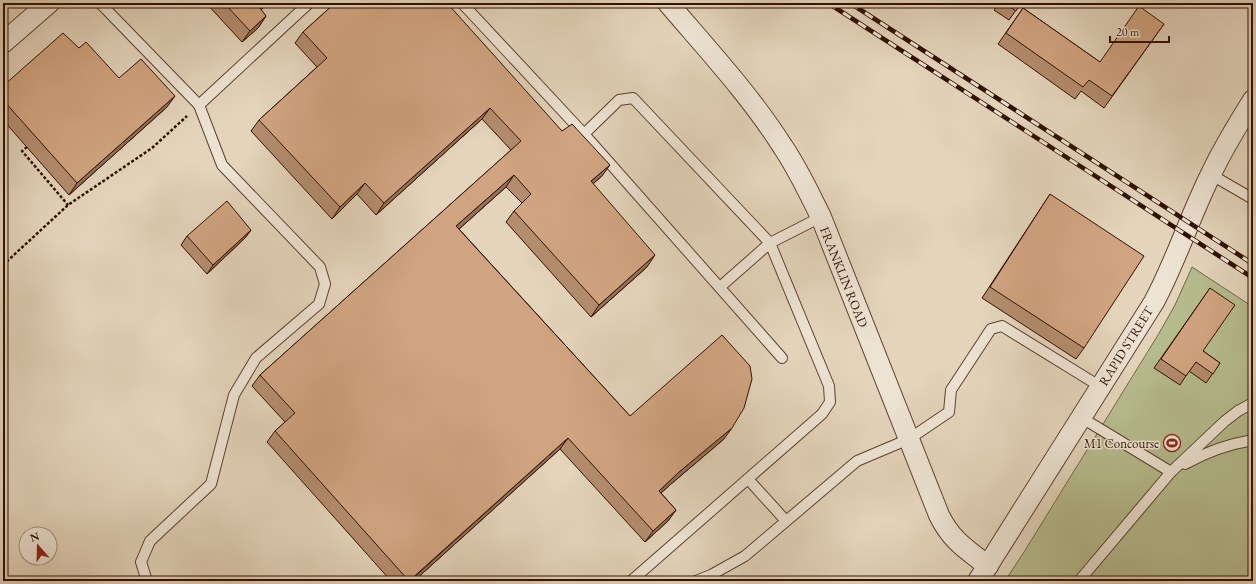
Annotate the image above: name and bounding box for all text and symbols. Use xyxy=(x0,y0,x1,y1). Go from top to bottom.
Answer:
scale bar xyxy=(1110,18,1169,44)
text: 20 m xyxy=(1116,24,1140,40)
street label: FRANKLIN ROAD xyxy=(816,224,872,330)
street label: RAPID STREET xyxy=(1095,303,1157,389)
sports icon: M1 Concourse xyxy=(1162,433,1182,453)
place label: M1 Concourse xyxy=(1084,435,1159,452)
north arrow xyxy=(18,526,58,566)
text: N xyxy=(28,528,41,545)

